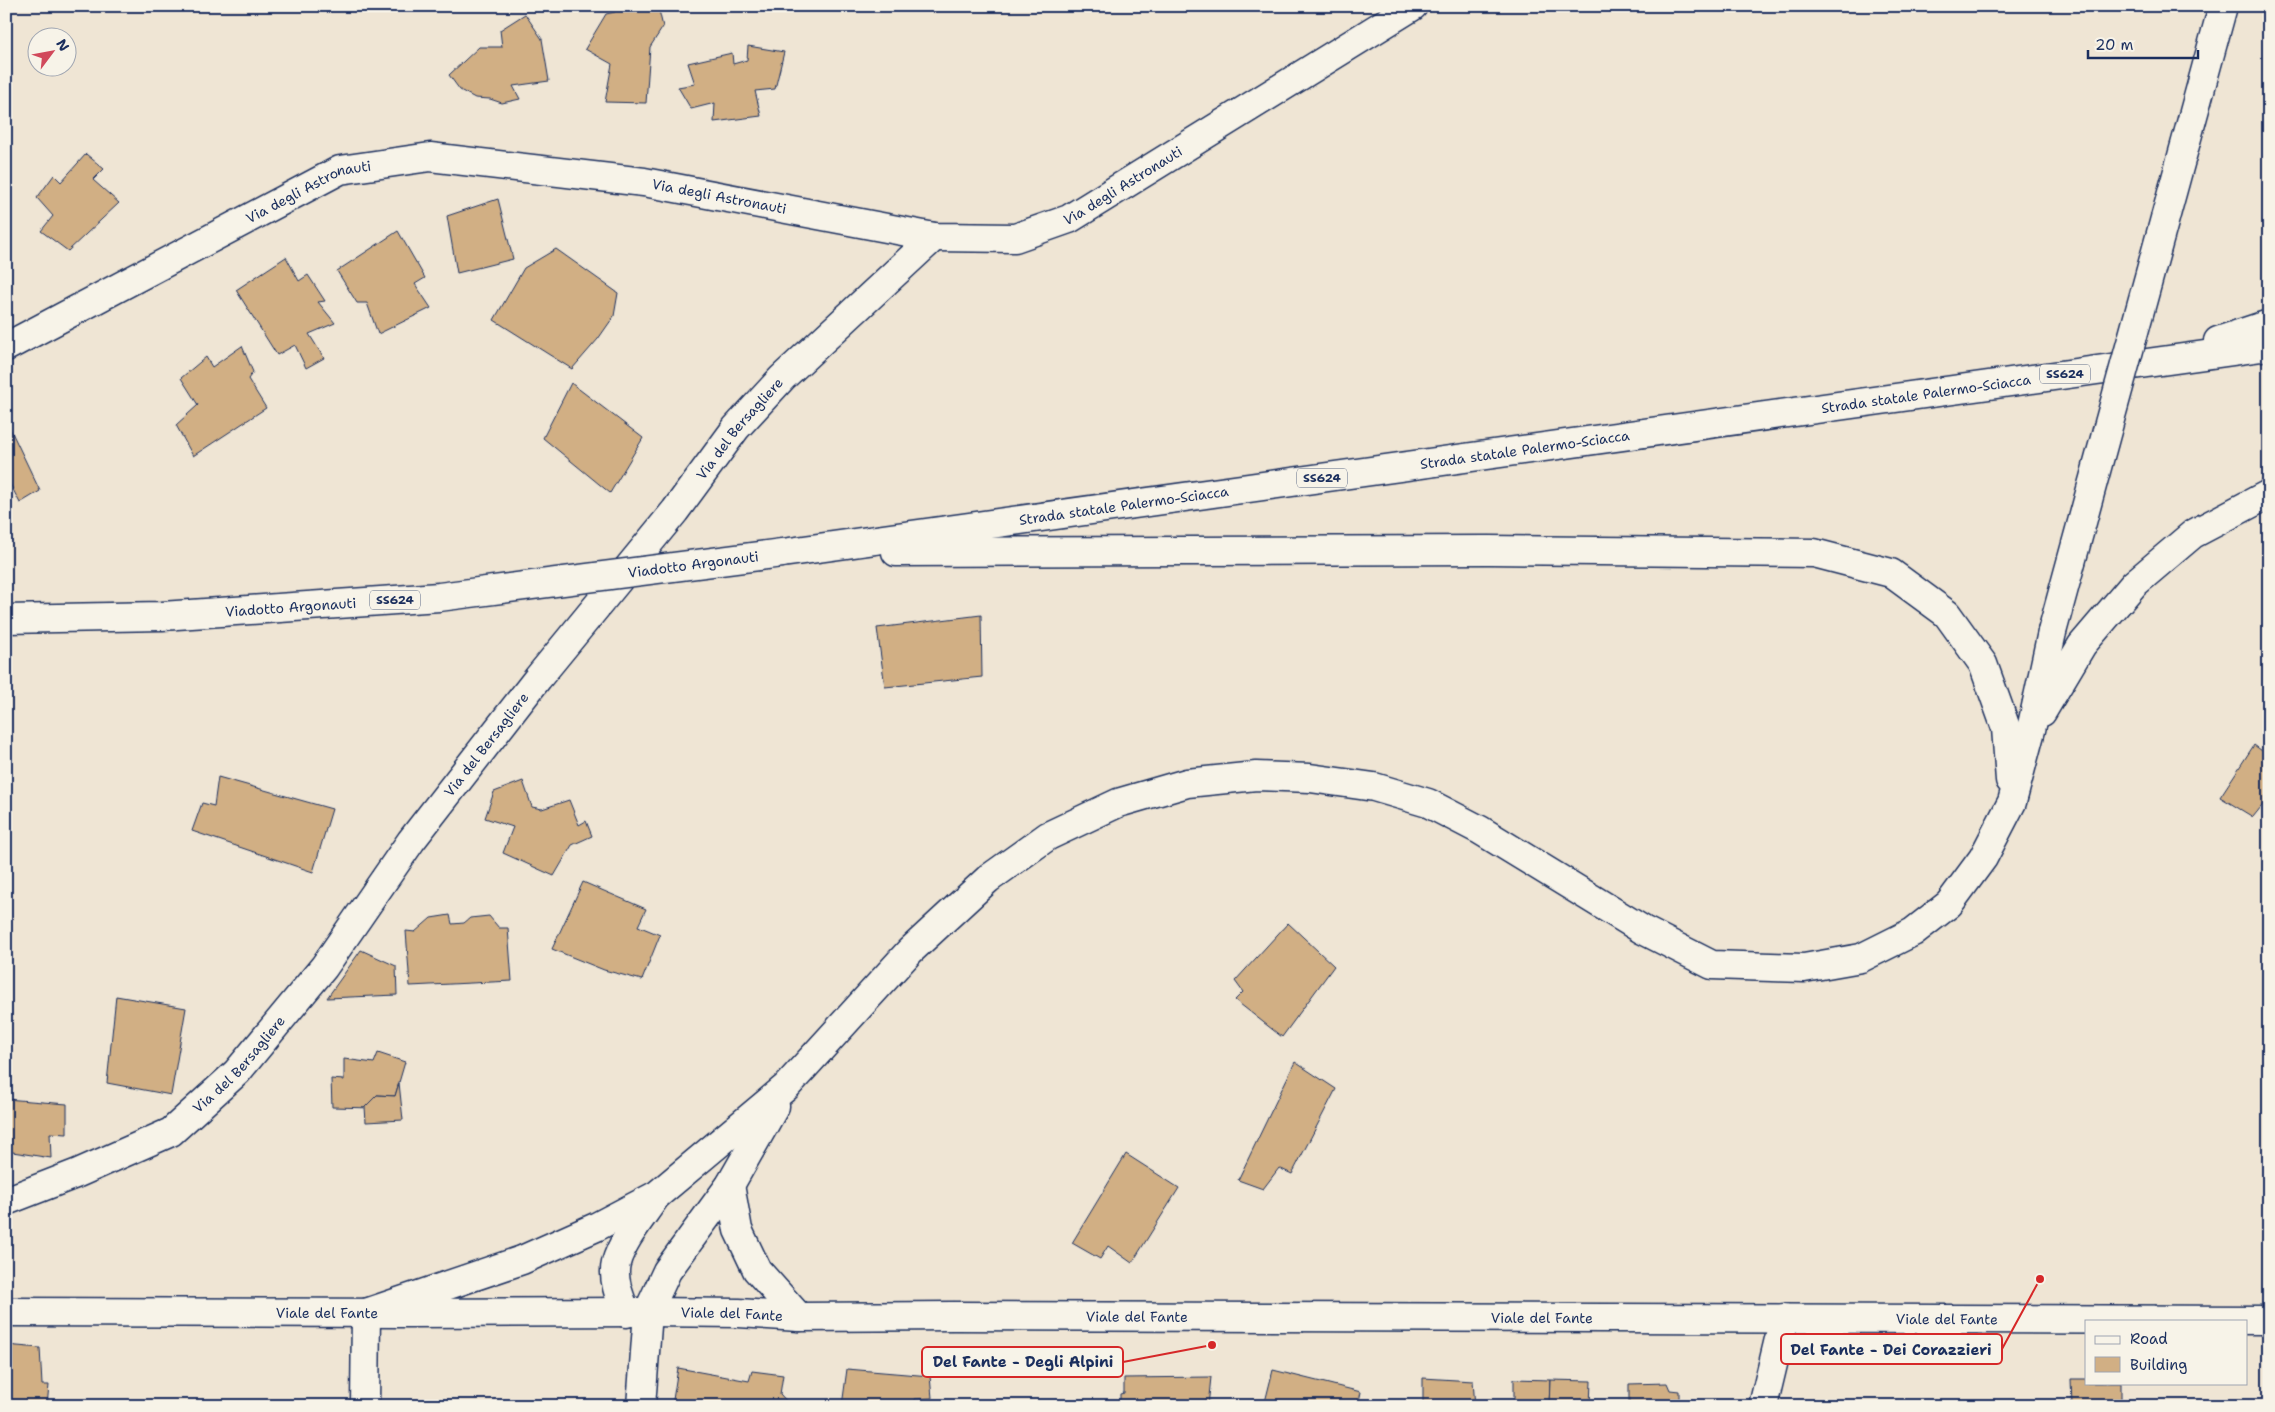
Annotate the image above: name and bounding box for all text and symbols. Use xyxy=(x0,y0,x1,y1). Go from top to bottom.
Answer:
north arrow xyxy=(28,28,78,78)
scale bar xyxy=(2088,28,2198,60)
text: 20 m xyxy=(2095,35,2134,55)
text: N xyxy=(52,36,74,55)
street label: Via degli Astronauti xyxy=(1061,142,1186,229)
street label: Via degli Astronauti xyxy=(243,157,372,227)
street label: Via degli Astronauti xyxy=(650,175,788,218)
road number: SS624 xyxy=(2040,364,2090,384)
street label: Strada statale Palermo-Sciacca xyxy=(1820,370,2032,417)
street label: Via del Bersagliere xyxy=(692,374,787,483)
street label: Strada statale Palermo-Sciacca xyxy=(1419,426,1631,473)
road number: SS624 xyxy=(1297,468,1347,488)
street label: Strada statale Palermo-Sciacca xyxy=(1018,482,1230,529)
street label: Viadotto Argonauti xyxy=(627,547,760,582)
road number: SS624 xyxy=(370,590,420,610)
street label: Viadotto Argonauti xyxy=(224,594,357,621)
street label: Via del Bersagliere xyxy=(440,689,533,800)
street label: Via del Bersagliere xyxy=(189,1012,289,1117)
street label: Viale del Fante xyxy=(681,1303,784,1325)
street label: Viale del Fante xyxy=(276,1304,378,1322)
street label: Viale del Fante xyxy=(1086,1307,1188,1326)
street label: Viale del Fante xyxy=(1491,1309,1593,1327)
street label: Viale del Fante xyxy=(1896,1310,1998,1328)
legend xyxy=(2085,1320,2248,1384)
text: Road xyxy=(2130,1329,2168,1349)
callout: Del Fante - Dei Corazzieri xyxy=(1781,1334,2002,1364)
text: Del Fante - Dei Corazzieri xyxy=(1790,1340,1992,1360)
callout: Del Fante - Degli Alpini xyxy=(922,1347,1123,1377)
text: Del Fante - Degli Alpini xyxy=(933,1352,1113,1372)
text: Building xyxy=(2130,1355,2187,1375)

